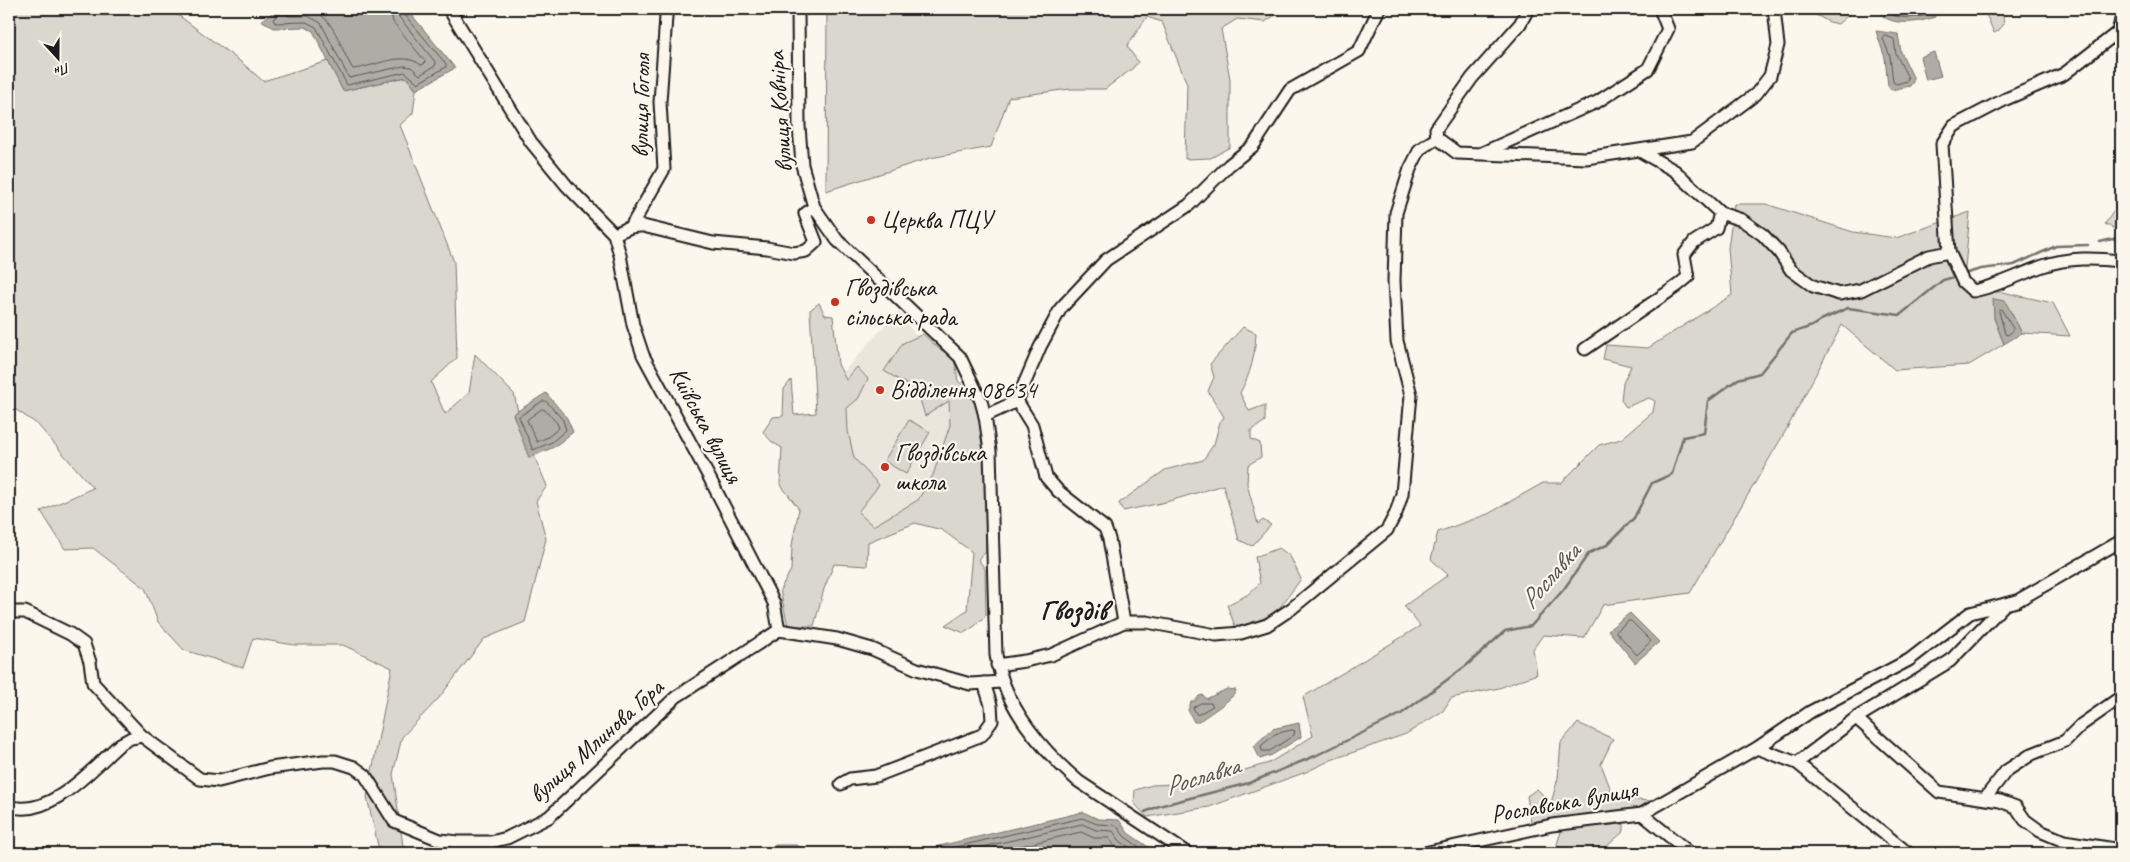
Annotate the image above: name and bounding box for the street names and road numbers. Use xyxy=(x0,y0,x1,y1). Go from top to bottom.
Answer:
street label: вулиця Ковніра xyxy=(760,48,800,174)
street label: вулиця Гоголя xyxy=(624,51,658,158)
street label: Київська вулиця xyxy=(662,361,750,489)
street label: вулиця Млинова Гора xyxy=(522,671,672,810)
street label: Рославська вулиця xyxy=(1488,773,1642,831)

